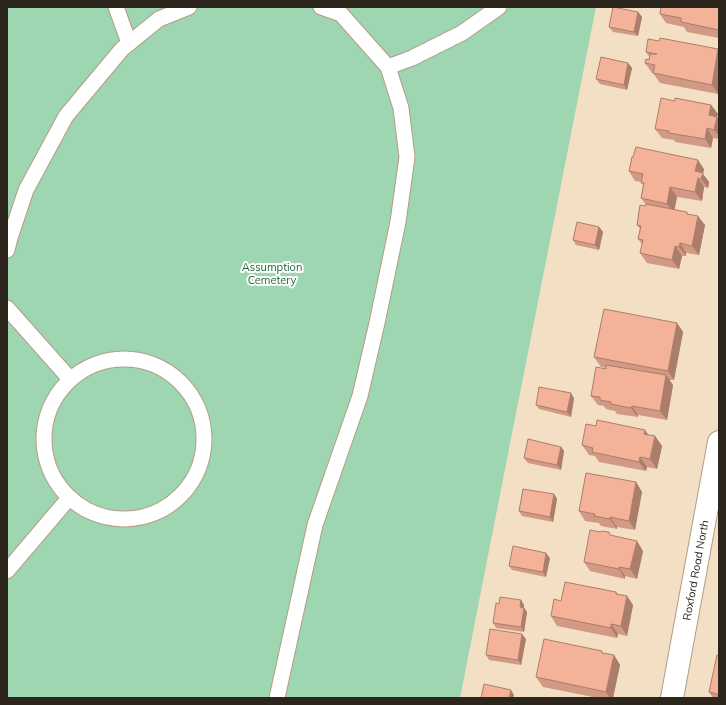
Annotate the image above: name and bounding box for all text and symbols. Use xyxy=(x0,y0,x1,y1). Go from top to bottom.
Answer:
park label: Assumption Cemetery xyxy=(242,260,302,287)
street label: Roxford Road North xyxy=(679,519,712,621)

